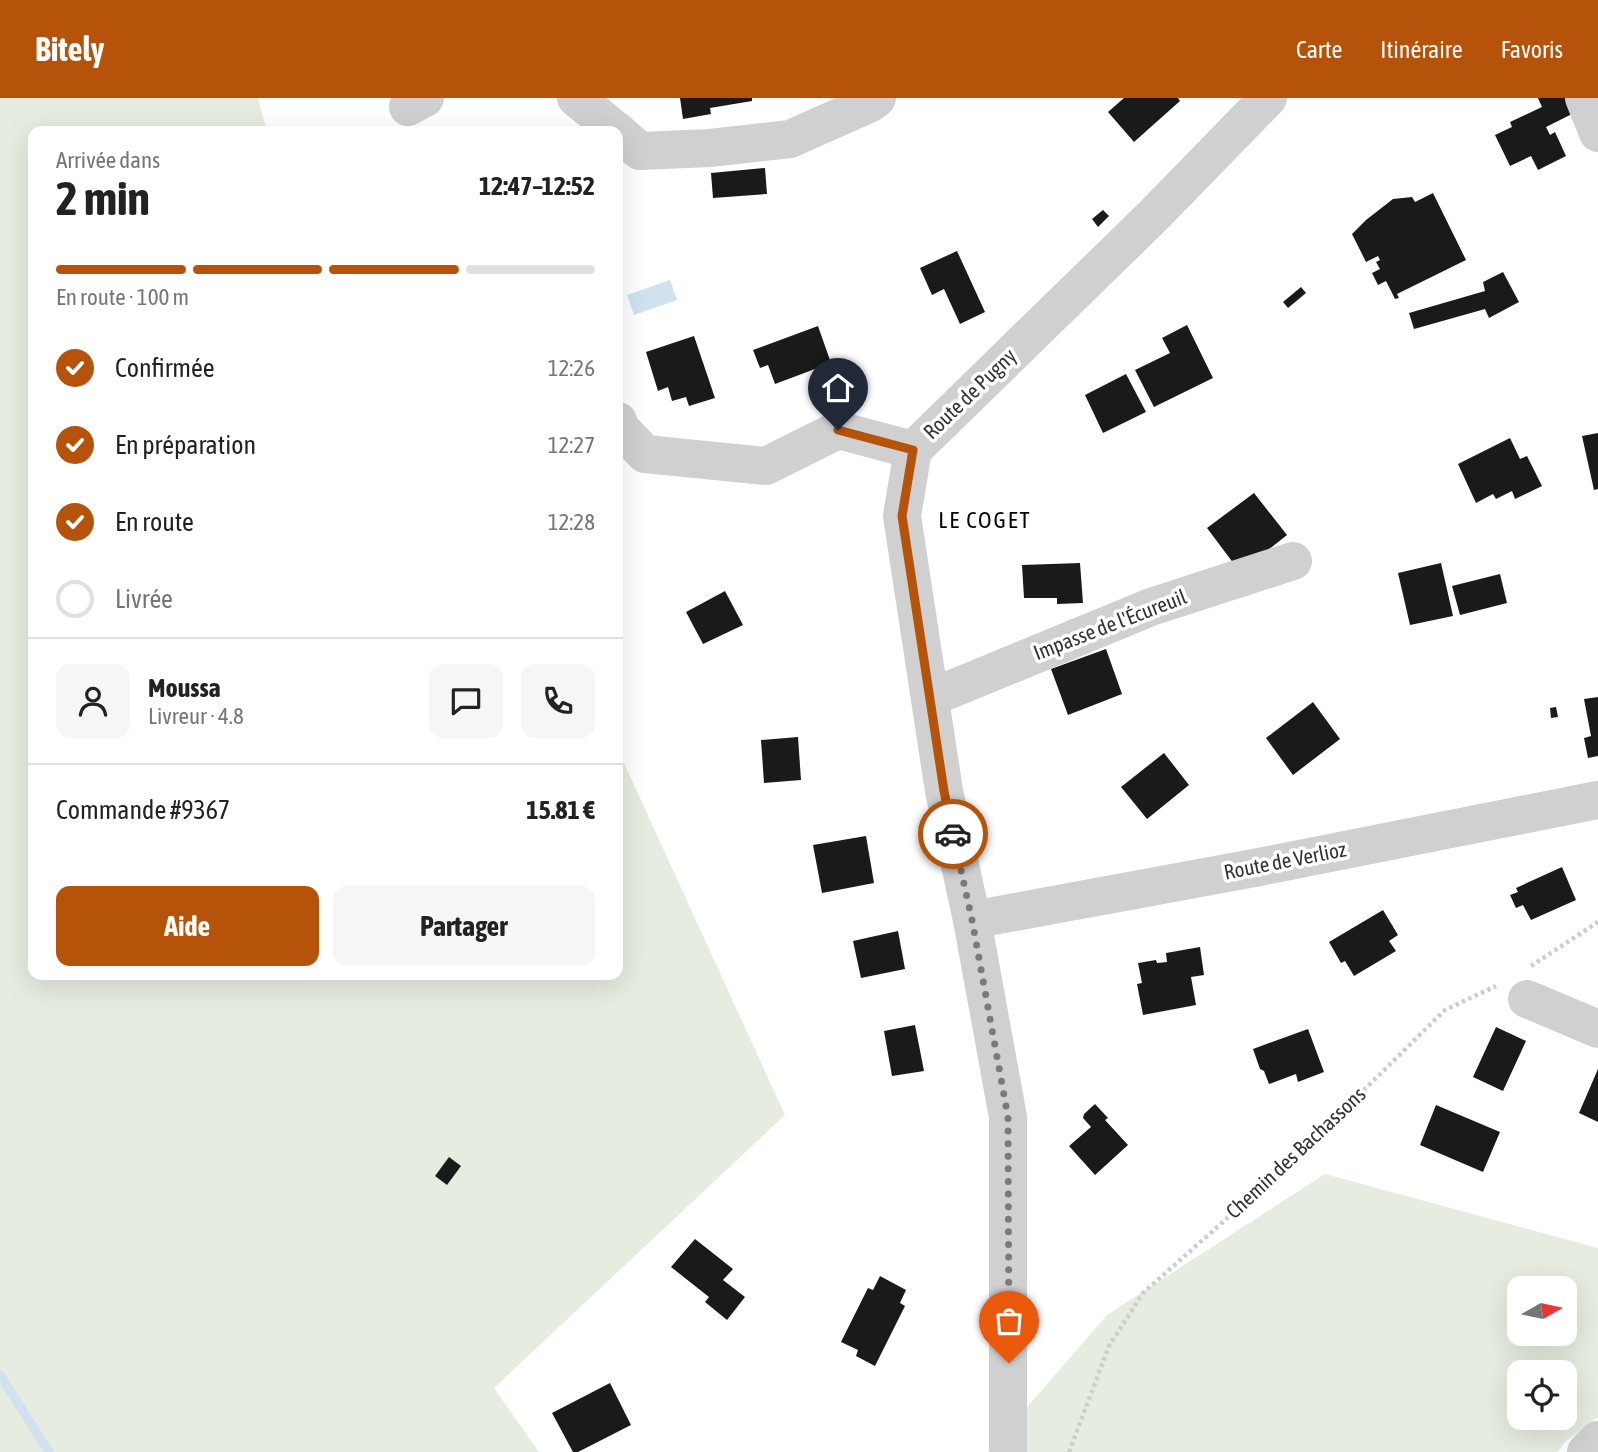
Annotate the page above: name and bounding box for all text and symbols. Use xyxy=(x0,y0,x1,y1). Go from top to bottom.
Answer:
text: Bitely xyxy=(35,30,104,68)
text: Carte xyxy=(1296,36,1342,63)
text: Itinéraire xyxy=(1380,36,1463,63)
text: Favoris xyxy=(1501,36,1563,63)
text: Arrivée dans xyxy=(56,147,160,173)
text: 12:47–12:52 xyxy=(479,171,595,201)
text: 2 min xyxy=(56,172,150,225)
text: En route · 100 m xyxy=(56,284,189,310)
street label: Route de Pugny xyxy=(918,343,1021,443)
icon: check xyxy=(56,349,94,387)
text: Confirmée xyxy=(115,353,215,383)
text: 12:26 xyxy=(548,355,595,381)
pin xyxy=(808,358,868,430)
icon: home xyxy=(819,369,857,407)
icon: check xyxy=(56,426,94,464)
text: En préparation xyxy=(115,430,256,460)
text: 12:27 xyxy=(548,432,595,458)
icon: check xyxy=(56,503,94,541)
text: En route xyxy=(115,507,194,537)
district label: LE COGET xyxy=(938,507,1032,533)
text: 12:28 xyxy=(548,509,595,535)
text: Livrée xyxy=(115,584,173,614)
street label: Impasse de l'Écureuil xyxy=(1030,584,1190,664)
button: person xyxy=(56,664,130,738)
button: chat xyxy=(429,664,503,738)
button: phone xyxy=(521,664,595,738)
text: Moussa xyxy=(148,673,221,703)
text: Livreur · 4.8 xyxy=(148,703,244,729)
text: Commande #9367 xyxy=(56,795,230,825)
text: 15.81 € xyxy=(526,795,595,825)
courier xyxy=(918,799,988,869)
icon: car xyxy=(934,815,972,853)
street label: Route de Verlioz xyxy=(1222,836,1348,884)
button: Aide xyxy=(56,886,319,966)
button: Partager xyxy=(333,886,595,966)
street label: Chemin des Bachassons xyxy=(1221,1082,1370,1223)
north arrow xyxy=(1507,1276,1577,1346)
map controls xyxy=(1507,1276,1577,1430)
pin xyxy=(979,1291,1039,1363)
icon: bag xyxy=(990,1302,1028,1340)
button: locate xyxy=(1507,1360,1577,1430)

